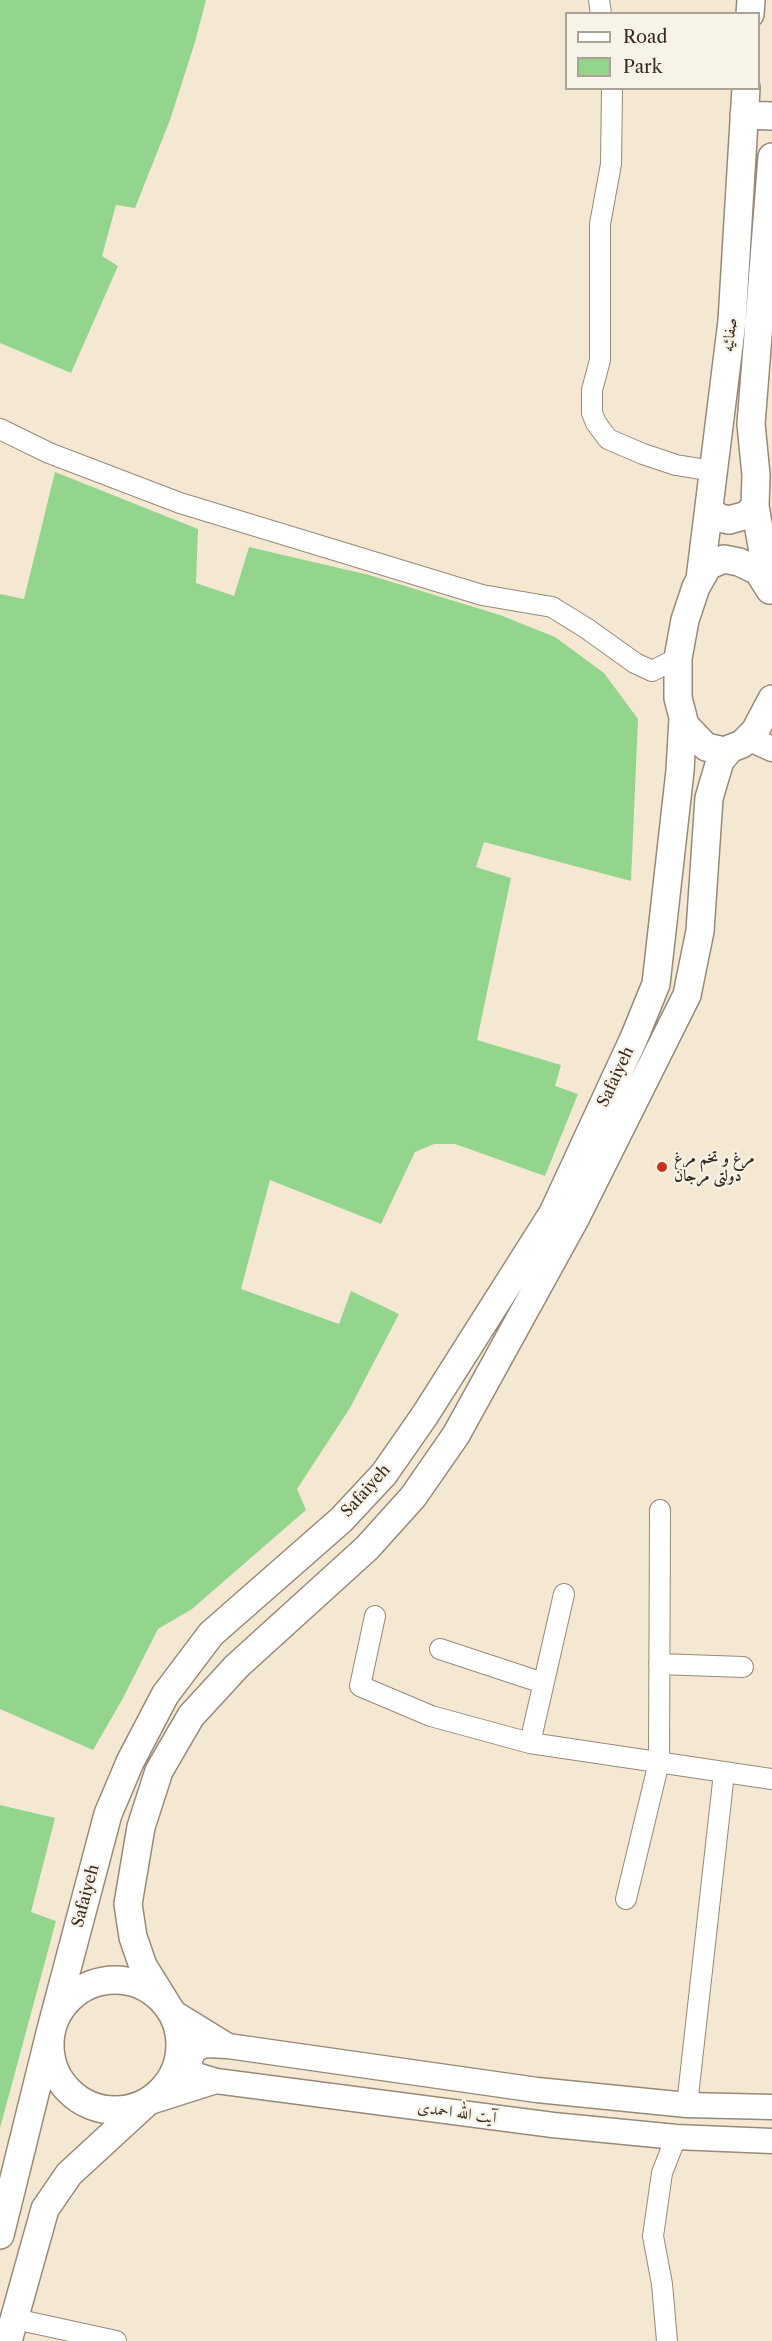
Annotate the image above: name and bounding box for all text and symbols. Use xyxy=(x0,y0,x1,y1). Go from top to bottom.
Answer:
legend xyxy=(565,12,760,90)
text: Road xyxy=(623,26,668,48)
text: Park xyxy=(623,56,662,78)
street label: صفائیه xyxy=(719,317,741,353)
street label: Safaiyeh xyxy=(594,1044,638,1110)
place label: مرغ و تخم مرغ دولتی مرجان xyxy=(674,1148,755,1186)
marker: مرغ و تخم مرغ دولتی مرجان xyxy=(655,1160,669,1174)
street label: Safaiyeh xyxy=(337,1461,395,1521)
street label: Safaiyeh xyxy=(68,1862,104,1930)
street label: آیت الله احمدی xyxy=(416,2098,498,2128)

